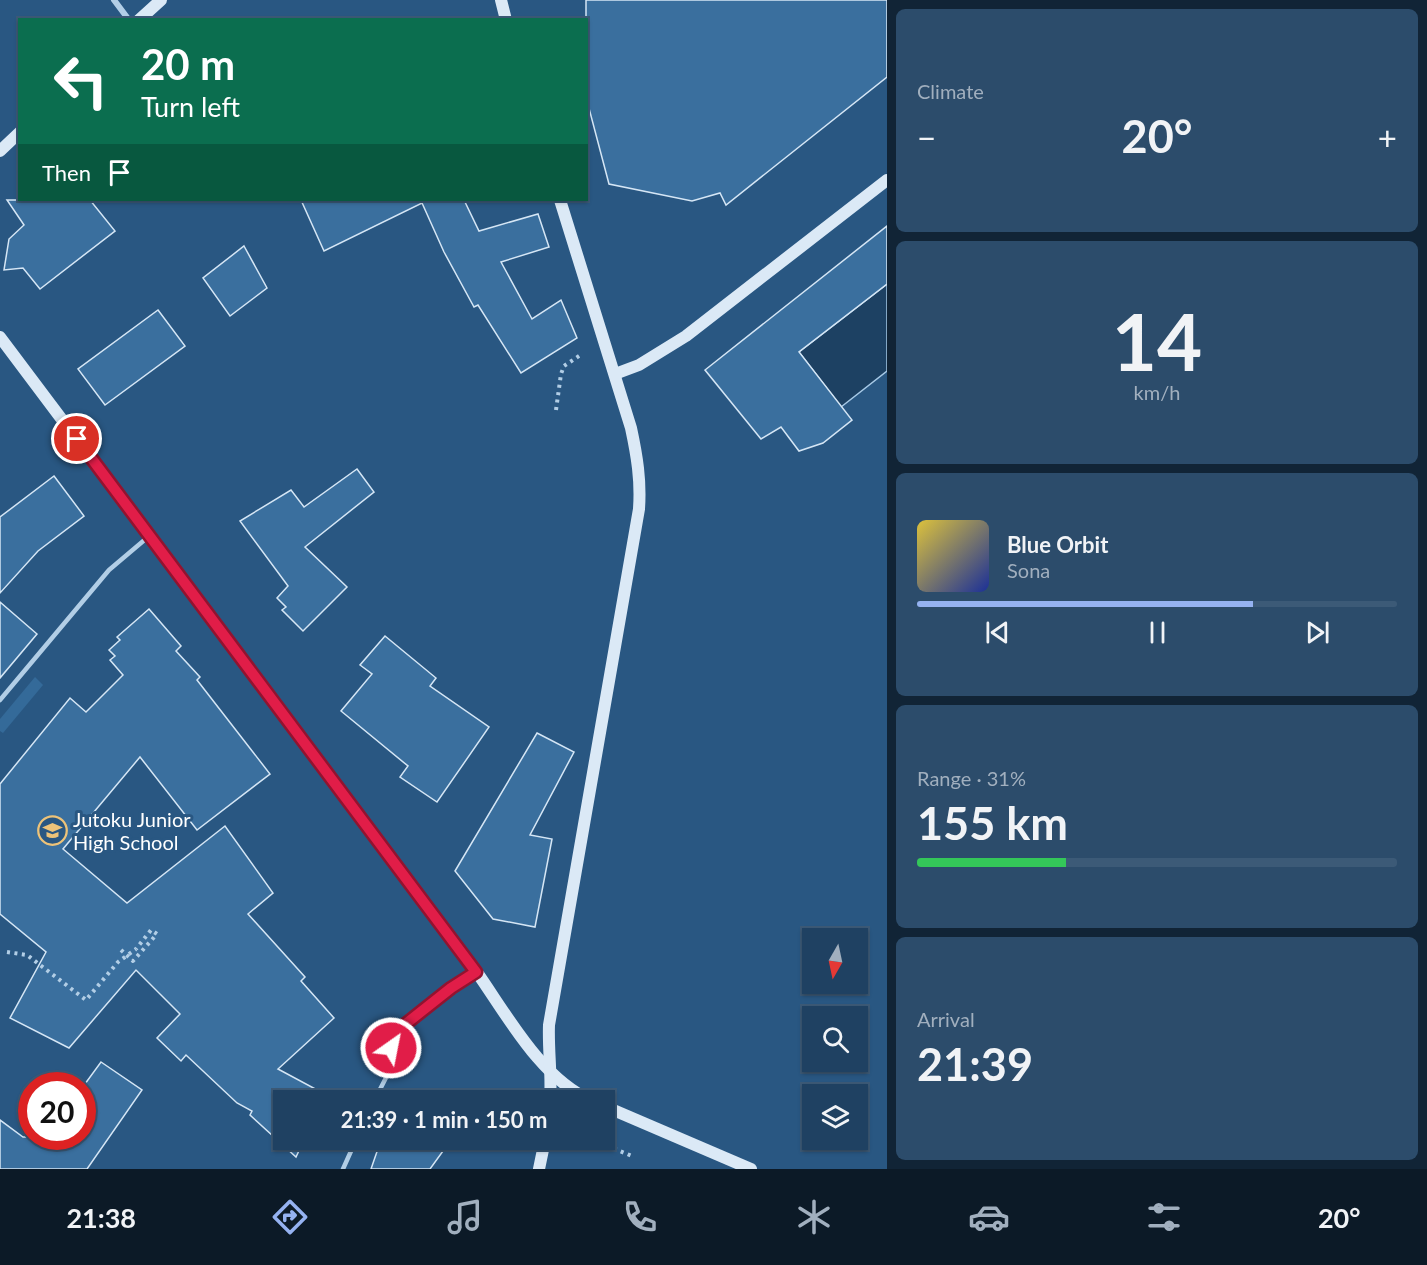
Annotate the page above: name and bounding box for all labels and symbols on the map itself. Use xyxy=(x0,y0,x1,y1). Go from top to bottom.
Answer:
pin xyxy=(51,413,102,464)
place label: Jutoku Junior High School xyxy=(73,807,191,854)
school or university icon: Jutoku Junior High School xyxy=(36,814,68,846)
north arrow xyxy=(802,928,868,994)
position arrow xyxy=(359,1016,423,1080)
speed limit sign: 20 xyxy=(18,1072,96,1150)

